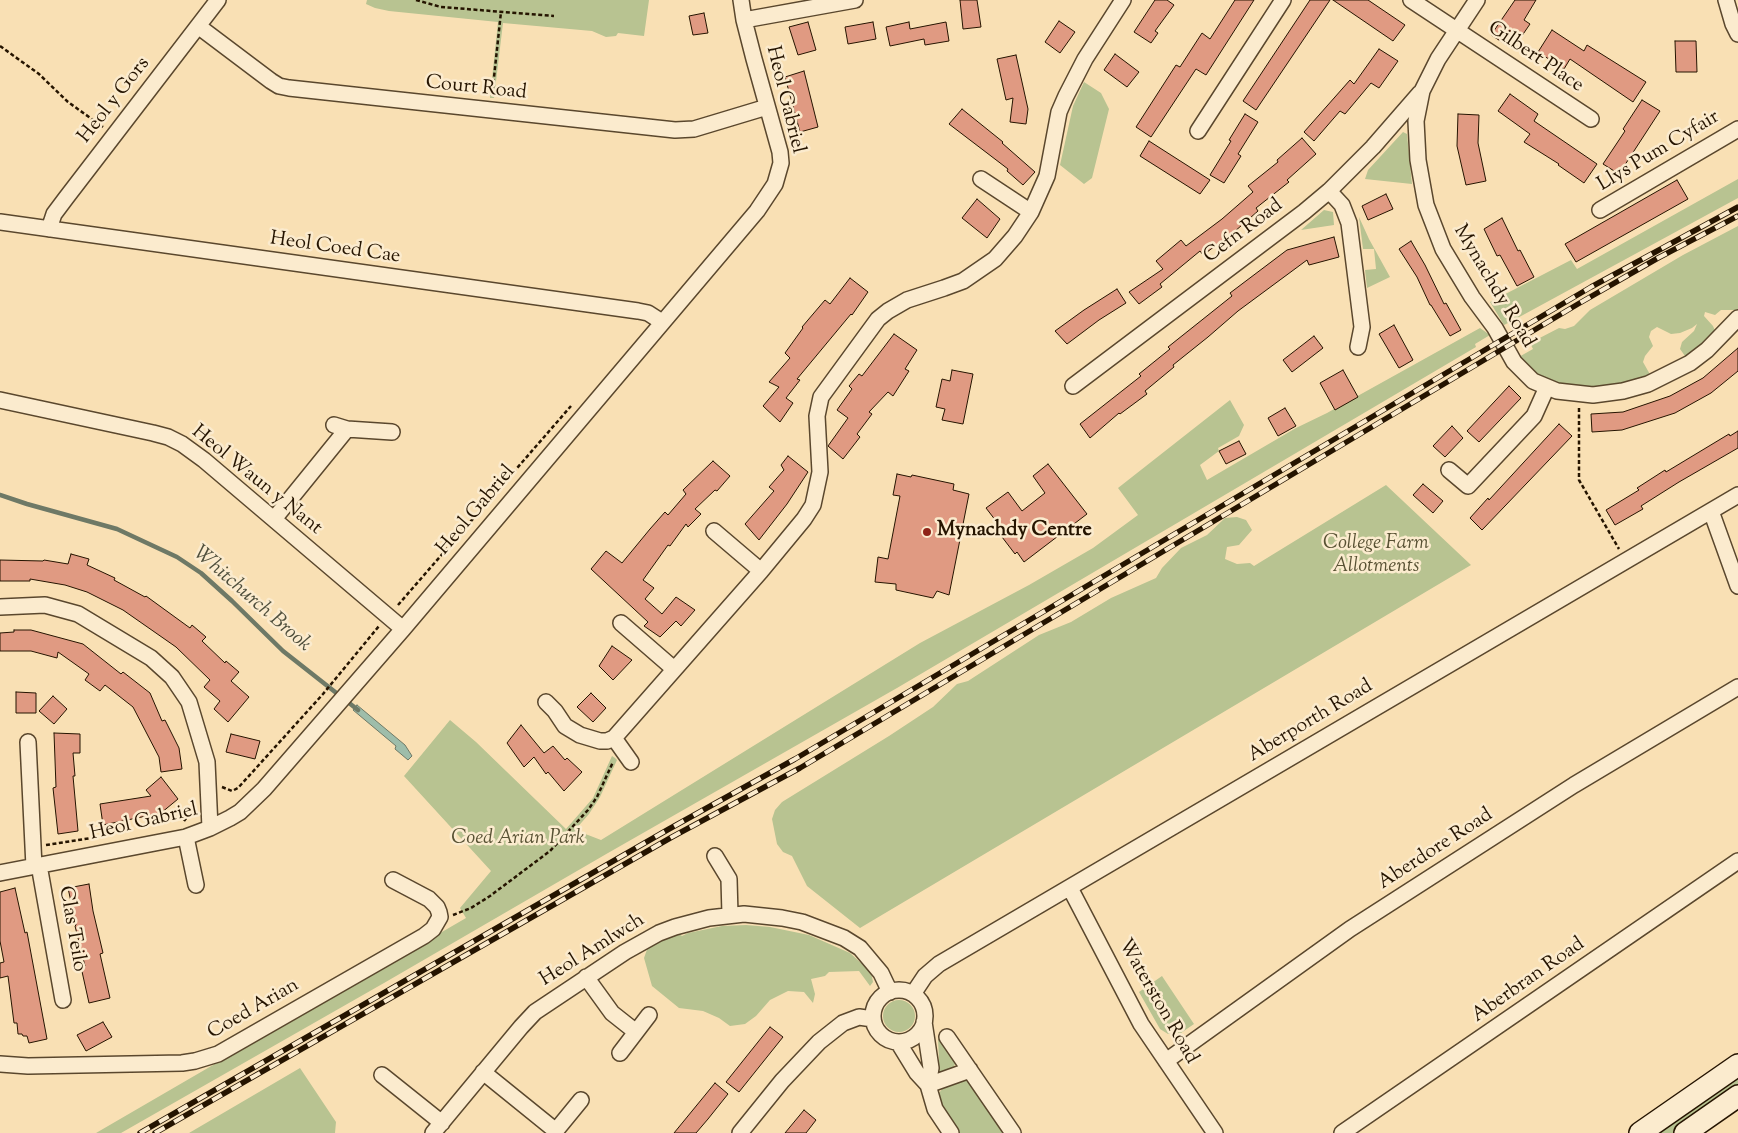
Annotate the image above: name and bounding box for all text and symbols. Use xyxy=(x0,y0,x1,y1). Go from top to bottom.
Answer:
street label: Gilbert Place xyxy=(1482,17,1588,99)
street label: Heol Gabriel xyxy=(759,44,809,156)
street label: Heol y Gors xyxy=(74,53,156,149)
street label: Court Road xyxy=(424,72,528,106)
street label: Llys Pum Cyfair xyxy=(1594,106,1724,198)
street label: Cefn Road xyxy=(1200,194,1288,270)
street label: Mynachdy Road xyxy=(1447,221,1539,353)
street label: Heol Coed Cae xyxy=(268,228,402,270)
street label: Heol Waun y Nant xyxy=(186,421,326,541)
street label: Heol Gabriel xyxy=(432,461,522,561)
place label: Mynachdy Centre xyxy=(937,520,1092,544)
marker: Mynachdy Centre xyxy=(921,526,933,538)
park label: College Farm Allotments xyxy=(1323,533,1429,580)
water label: Whitchurch Brook xyxy=(187,542,315,658)
street label: Aberporth Road xyxy=(1244,675,1378,769)
street label: Heol Gabriel xyxy=(88,799,200,847)
street label: Aberdore Road xyxy=(1374,804,1498,896)
park label: Coed Arian Park xyxy=(451,828,585,852)
street label: Clas Teilo xyxy=(52,884,90,974)
street label: Heol Amlwch xyxy=(536,909,650,993)
street label: Aberbran Road xyxy=(1468,933,1590,1029)
street label: Waterston Road xyxy=(1112,935,1202,1069)
street label: Coed Arian xyxy=(204,974,304,1046)

